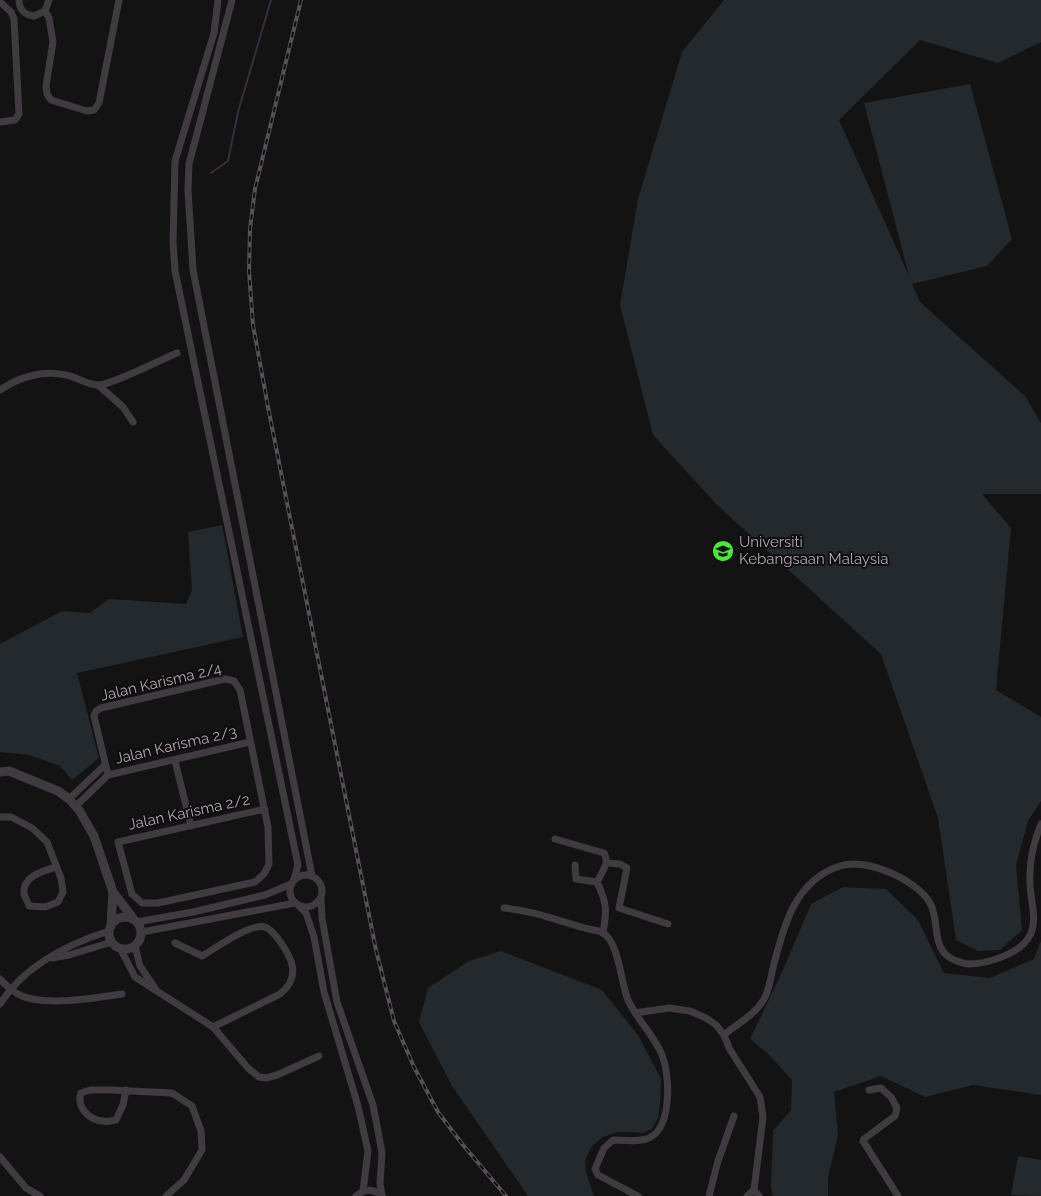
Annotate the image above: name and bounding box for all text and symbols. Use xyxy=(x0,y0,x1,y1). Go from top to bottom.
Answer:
place label: Universiti Kebangsaan Malaysia xyxy=(739,533,889,568)
school or university icon: Universiti Kebangsaan Malaysia xyxy=(711,539,735,563)
street label: Jalan Karisma 2/4 xyxy=(99,659,223,705)
street label: Jalan Karisma 2/3 xyxy=(114,722,238,768)
street label: Jalan Karisma 2/2 xyxy=(127,790,252,834)

